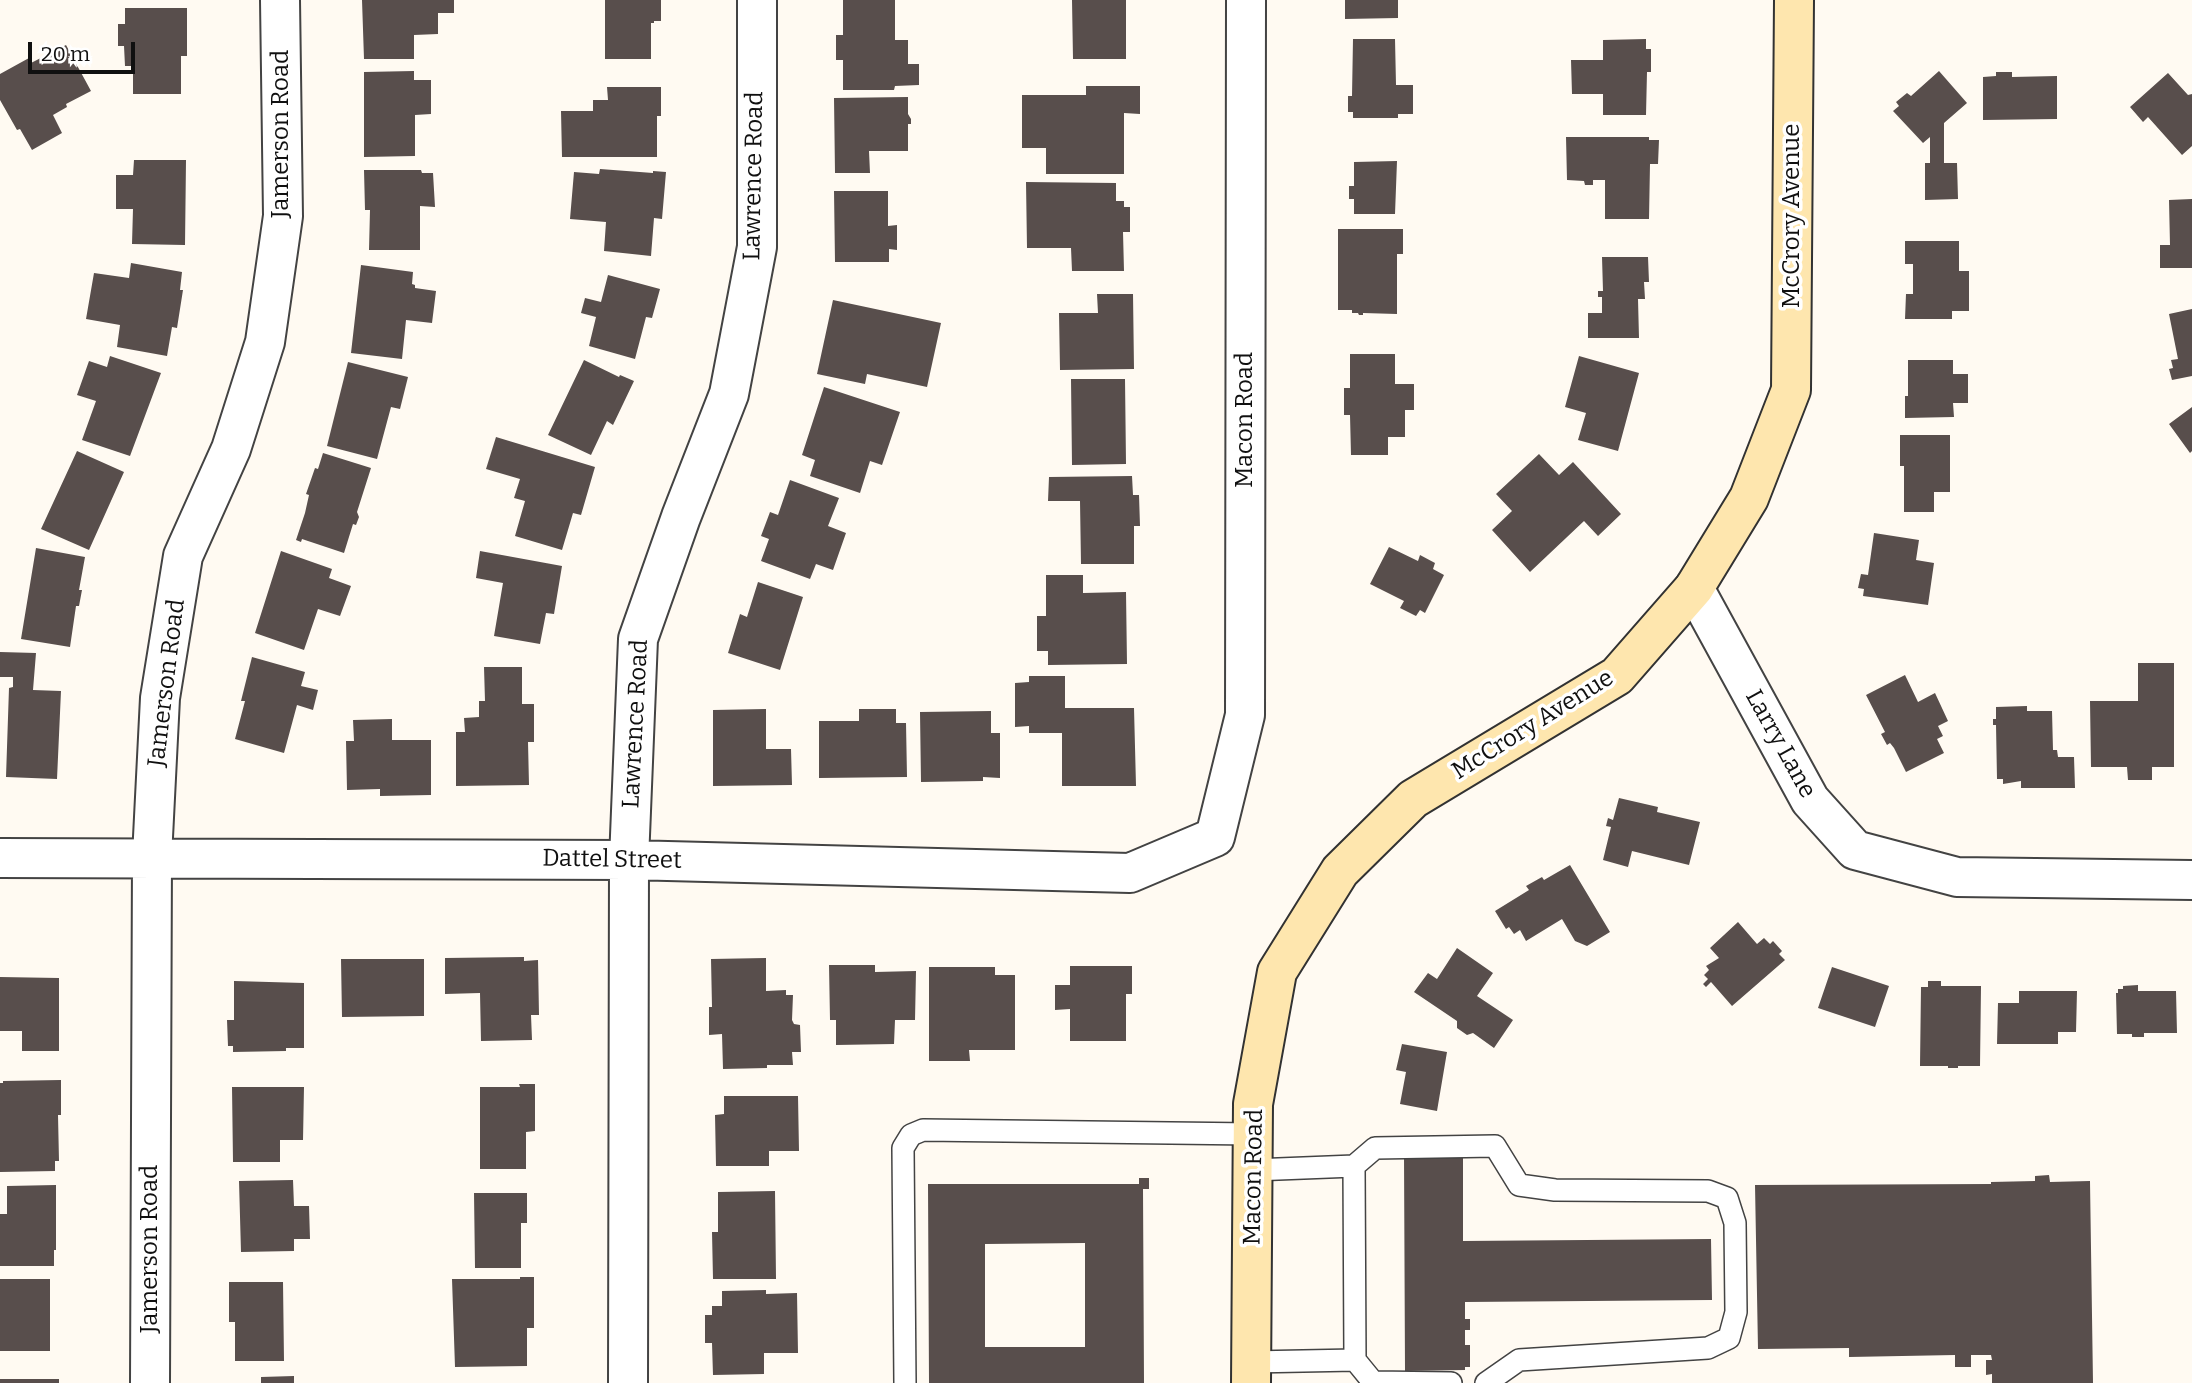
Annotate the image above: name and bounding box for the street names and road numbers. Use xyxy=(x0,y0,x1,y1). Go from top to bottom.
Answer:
street label: Jamerson Road xyxy=(267,50,295,218)
street label: Lawrence Road xyxy=(738,91,770,261)
street label: McCrory Avenue xyxy=(1778,124,1806,308)
street label: Macon Road xyxy=(1231,352,1259,488)
street label: Jamerson Road xyxy=(142,598,192,768)
street label: Lawrence Road xyxy=(617,639,655,809)
street label: McCrory Avenue xyxy=(1447,664,1619,786)
street label: Larry Lane xyxy=(1739,685,1821,803)
street label: Dattel Street xyxy=(542,844,682,876)
street label: Macon Road xyxy=(1238,1109,1270,1245)
street label: Jamerson Road xyxy=(136,1165,164,1333)

